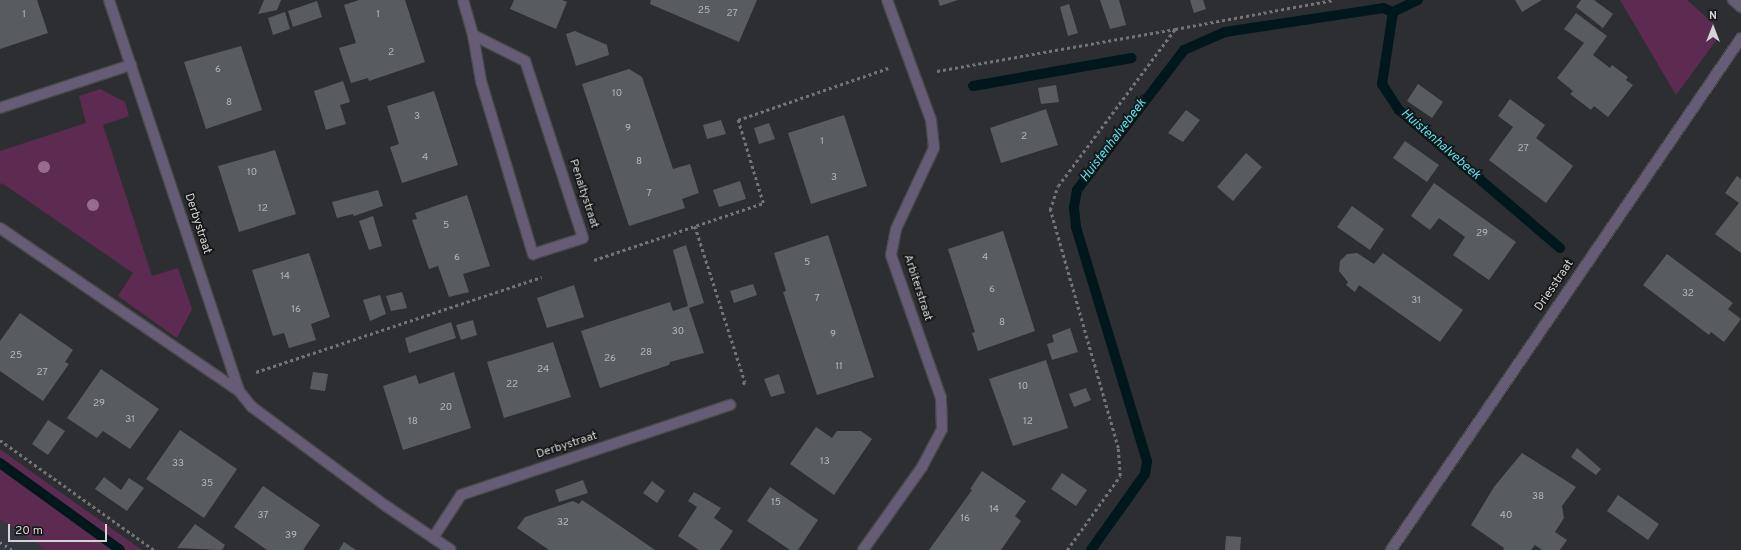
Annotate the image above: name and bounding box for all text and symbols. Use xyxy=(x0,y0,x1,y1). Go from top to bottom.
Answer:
house number: 25 xyxy=(698,5,710,17)
house number: 27 xyxy=(726,8,738,20)
north arrow xyxy=(1693,8,1733,48)
house number: 1 xyxy=(22,9,26,21)
house number: 1 xyxy=(376,9,380,21)
text: N xyxy=(1709,9,1717,23)
house number: 2 xyxy=(388,47,394,59)
house number: 6 xyxy=(215,64,221,76)
house number: 10 xyxy=(612,88,622,100)
water label: Huistenhalvebeek xyxy=(1078,96,1150,186)
house number: 8 xyxy=(226,97,232,109)
water label: Huistenhalvebeek xyxy=(1397,106,1483,184)
house number: 3 xyxy=(414,111,420,123)
house number: 9 xyxy=(625,123,631,135)
house number: 2 xyxy=(1021,131,1027,143)
house number: 1 xyxy=(820,136,824,148)
house number: 27 xyxy=(1517,143,1529,155)
house number: 4 xyxy=(422,152,428,164)
house number: 8 xyxy=(636,156,642,168)
street label: Penaltystraat xyxy=(565,158,601,230)
house number: 10 xyxy=(247,167,257,179)
house number: 3 xyxy=(831,172,837,184)
house number: 7 xyxy=(646,188,652,200)
street label: Derbystraat xyxy=(180,192,214,256)
house number: 12 xyxy=(258,203,268,215)
house number: 5 xyxy=(443,220,449,232)
house number: 29 xyxy=(1476,228,1488,240)
house number: 6 xyxy=(454,252,460,264)
house number: 4 xyxy=(982,252,988,264)
street label: Arbiterstraat xyxy=(899,253,935,323)
house number: 5 xyxy=(804,257,810,269)
street label: Driesstraat xyxy=(1533,258,1577,314)
house number: 14 xyxy=(280,271,290,283)
house number: 6 xyxy=(989,284,995,296)
house number: 32 xyxy=(1682,288,1694,300)
house number: 7 xyxy=(814,293,820,305)
house number: 31 xyxy=(1411,295,1421,307)
house number: 16 xyxy=(291,304,301,316)
house number: 8 xyxy=(999,317,1005,329)
house number: 30 xyxy=(672,326,684,338)
house number: 9 xyxy=(830,329,836,341)
house number: 28 xyxy=(640,347,652,359)
house number: 25 xyxy=(10,350,22,362)
house number: 26 xyxy=(604,353,616,365)
house number: 11 xyxy=(835,361,843,373)
house number: 24 xyxy=(537,364,549,376)
house number: 27 xyxy=(36,367,48,379)
house number: 22 xyxy=(506,379,518,391)
house number: 10 xyxy=(1018,381,1028,393)
house number: 29 xyxy=(93,398,105,410)
house number: 20 xyxy=(440,402,452,414)
house number: 31 xyxy=(125,414,135,426)
house number: 18 xyxy=(408,416,418,428)
house number: 12 xyxy=(1023,416,1033,428)
street label: Derbystraat xyxy=(535,429,599,463)
house number: 13 xyxy=(820,456,830,468)
house number: 33 xyxy=(172,458,184,470)
house number: 35 xyxy=(201,478,213,490)
house number: 38 xyxy=(1532,491,1544,503)
house number: 15 xyxy=(771,497,781,509)
house number: 14 xyxy=(989,504,999,516)
house number: 37 xyxy=(257,510,269,522)
house number: 40 xyxy=(1500,510,1512,522)
house number: 16 xyxy=(960,513,970,525)
scale bar xyxy=(10,516,109,542)
house number: 32 xyxy=(557,517,569,529)
text: 20 m xyxy=(15,523,43,539)
house number: 39 xyxy=(285,530,297,542)

